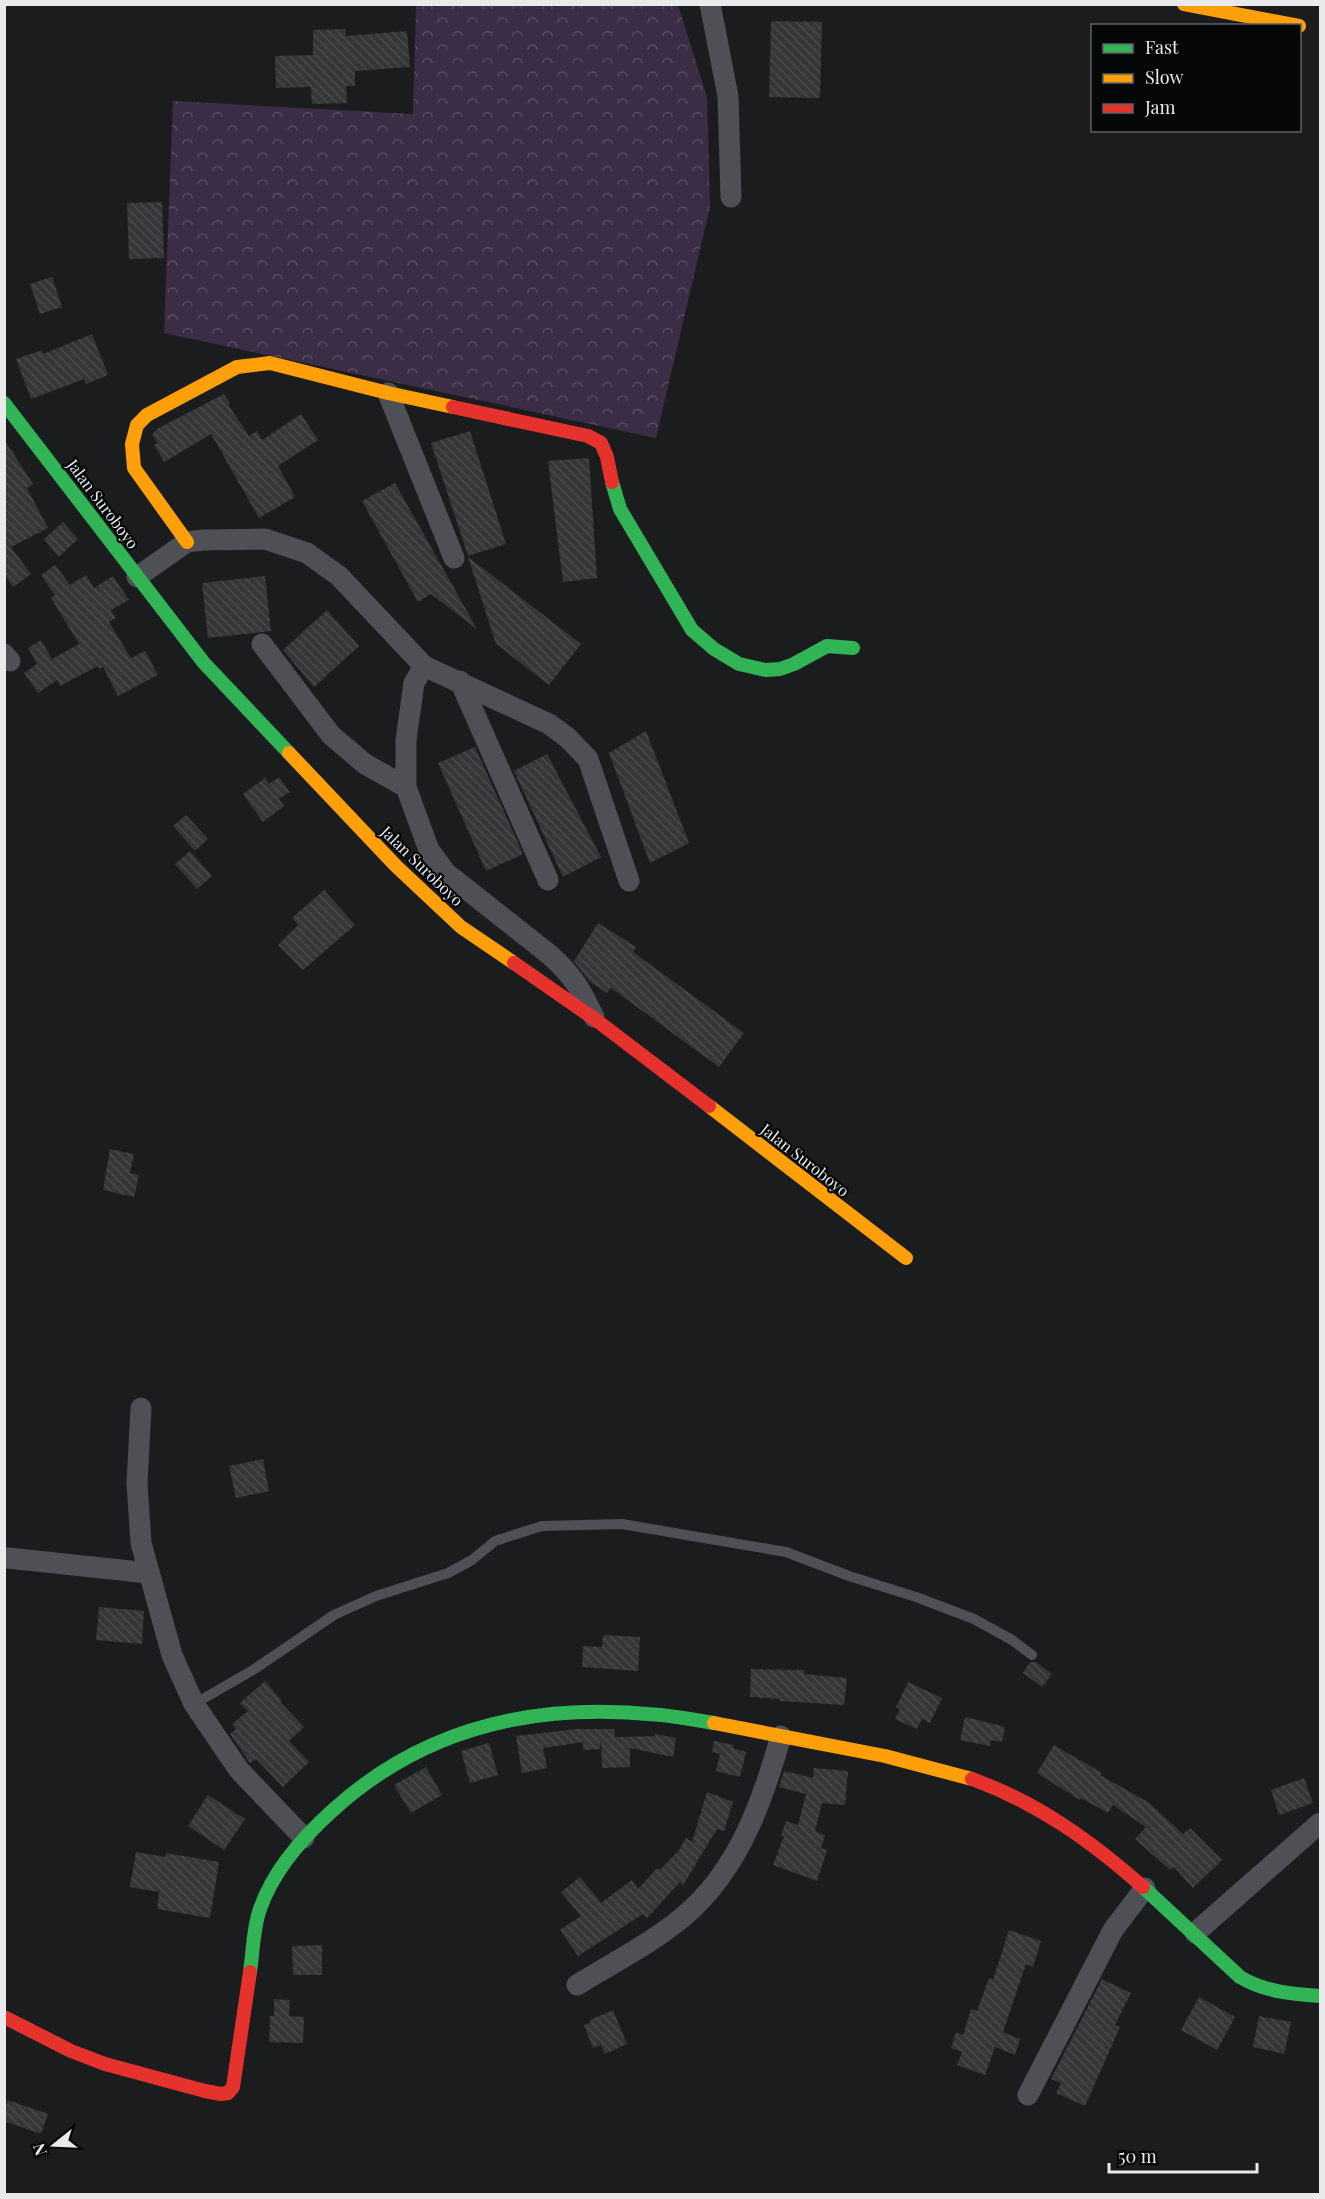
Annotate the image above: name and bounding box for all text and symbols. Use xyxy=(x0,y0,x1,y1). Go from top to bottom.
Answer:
legend xyxy=(1091,24,1301,132)
text: Fast xyxy=(1145,35,1179,59)
text: Slow xyxy=(1145,65,1183,89)
text: Jam xyxy=(1144,95,1175,119)
street label: Jalan Suroboyo xyxy=(62,454,144,553)
street label: Jalan Suroboyo xyxy=(376,820,468,910)
street label: Jalan Suroboyo xyxy=(756,1118,854,1201)
north arrow xyxy=(24,2115,84,2175)
scale bar xyxy=(1109,2136,1258,2174)
text: N xyxy=(27,2141,51,2159)
text: 50 m xyxy=(1118,2144,1157,2168)

